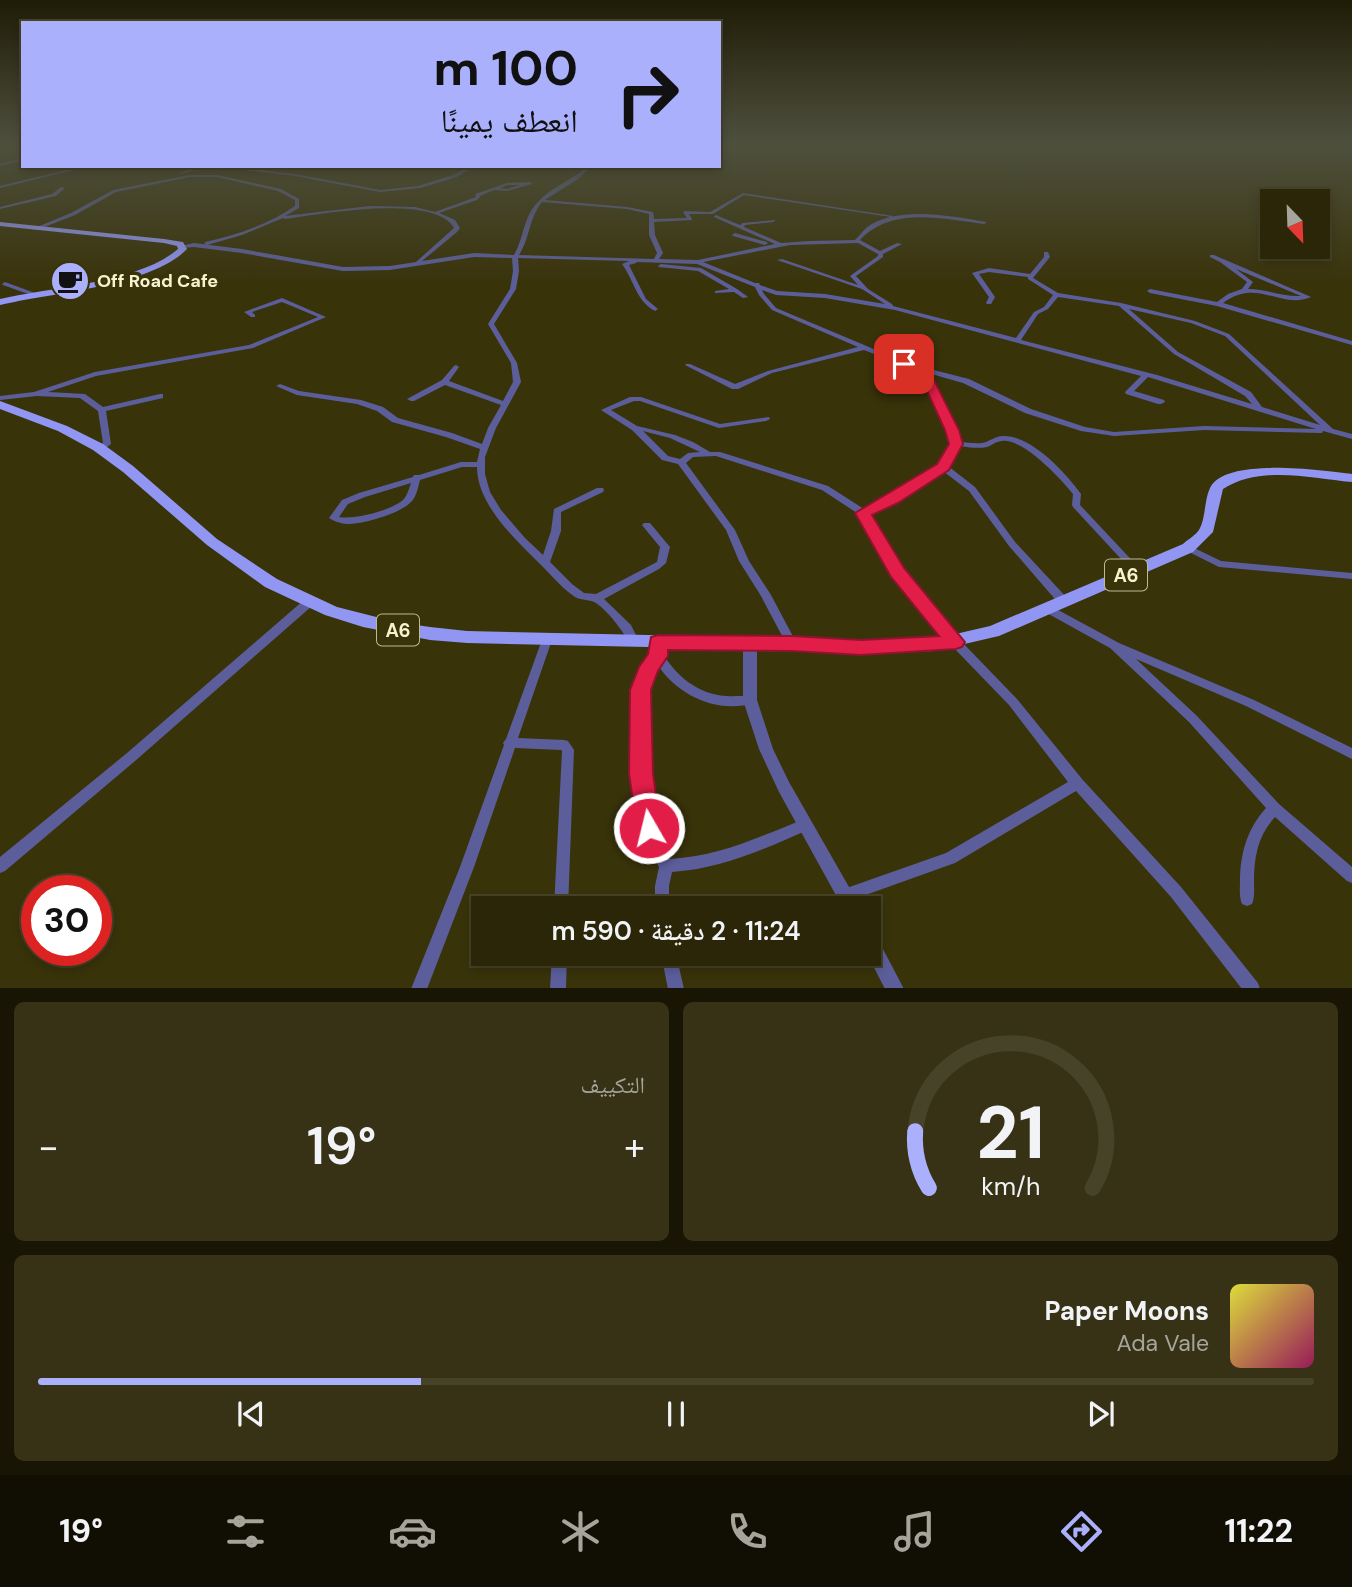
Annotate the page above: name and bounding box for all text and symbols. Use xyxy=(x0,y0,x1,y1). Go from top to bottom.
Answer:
text: 100 m xyxy=(434,36,578,100)
icon: right xyxy=(602,49,693,140)
text: انعطف يمينًا xyxy=(440,100,578,142)
north arrow xyxy=(1260,189,1330,259)
map controls xyxy=(1260,189,1330,259)
cafe icon: Off Road Cafe xyxy=(49,260,91,302)
place label: Off Road Cafe xyxy=(97,269,218,293)
pin xyxy=(874,334,934,394)
icon: arrive xyxy=(885,345,923,383)
road number: A6 xyxy=(1105,560,1147,590)
road number: A6 xyxy=(377,614,419,646)
position arrow xyxy=(612,791,686,865)
speed limit sign: 30 xyxy=(21,875,112,966)
text: 11:24 · 2 دقيقة · 590 m xyxy=(551,914,801,948)
text: التكييف xyxy=(580,1070,645,1100)
text: 21 xyxy=(976,1086,1045,1181)
text: 19° xyxy=(307,1112,376,1180)
text: − xyxy=(38,1122,59,1172)
text: + xyxy=(624,1122,645,1172)
text: km/h xyxy=(981,1169,1040,1202)
text: Paper Moons xyxy=(1045,1294,1209,1328)
text: Ada Vale xyxy=(1116,1328,1209,1358)
icon: previous xyxy=(232,1395,270,1433)
icon: pause xyxy=(657,1395,695,1433)
icon: next xyxy=(1082,1395,1120,1433)
icon: filters xyxy=(221,1507,270,1556)
icon: car xyxy=(388,1507,437,1556)
icon: climate xyxy=(556,1507,605,1556)
icon: phone xyxy=(723,1507,772,1556)
icon: music xyxy=(890,1507,939,1556)
icon: directions xyxy=(1057,1507,1106,1556)
text: 19° xyxy=(59,1510,103,1552)
text: 11:22 xyxy=(1225,1510,1293,1552)

